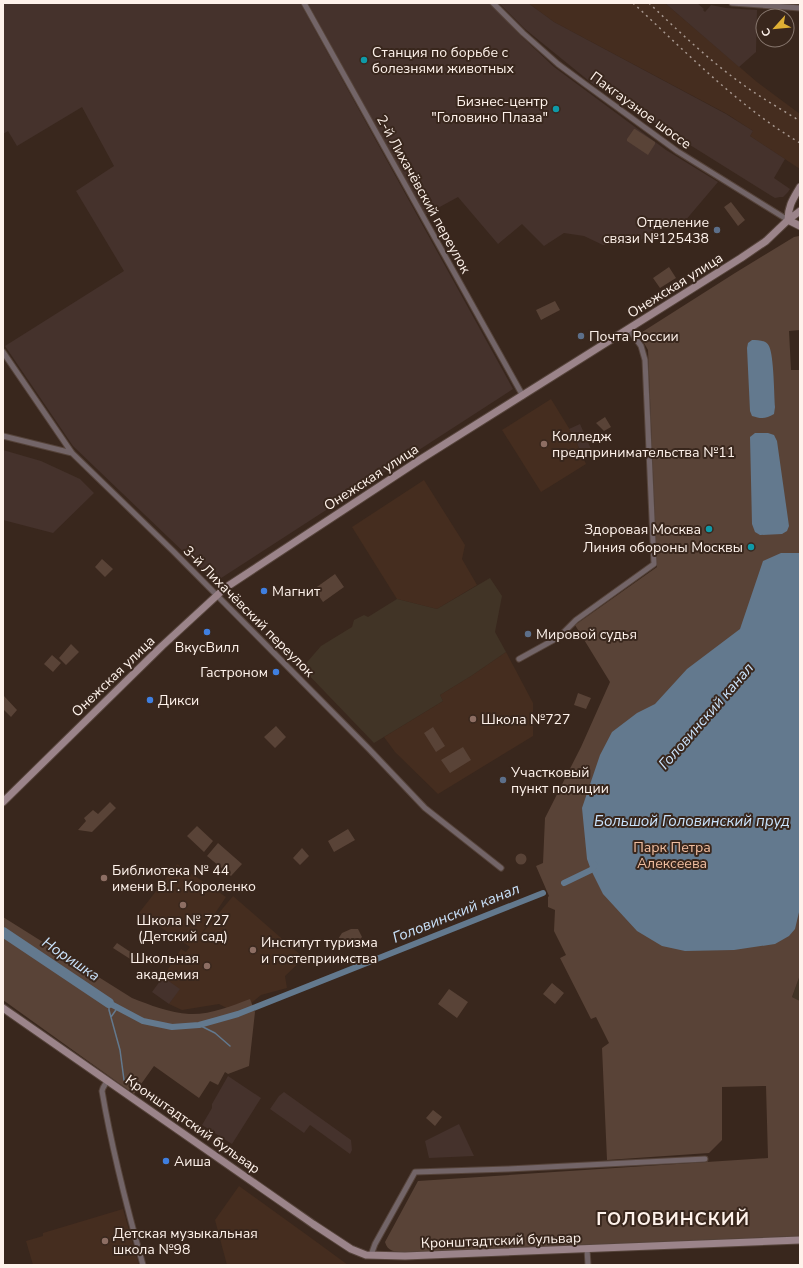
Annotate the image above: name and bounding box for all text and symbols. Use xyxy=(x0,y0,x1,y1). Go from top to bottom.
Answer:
north arrow xyxy=(755,8,795,48)
text: С xyxy=(758,25,775,39)
place label: Станция по борьбе с болезнями животных xyxy=(372,43,514,78)
marker: Станция по борьбе с болезнями животных xyxy=(359,55,369,65)
street label: Пакгаузное шоссе xyxy=(586,67,695,154)
place label: Бизнес-центр "Головино Плаза" xyxy=(431,92,548,127)
marker: Бизнес-центр "Головино Плаза" xyxy=(551,104,561,114)
street label: 2-й Лихачёвский переулок xyxy=(372,112,475,277)
place label: Отделение связи №125438 xyxy=(603,213,709,248)
marker: Отделение связи №125438 xyxy=(712,225,722,235)
street label: Онежская улица xyxy=(624,248,727,322)
place label: Почта России xyxy=(589,327,679,346)
marker: Почта России xyxy=(576,331,586,341)
place label: Колледж предпринимательства №11 xyxy=(552,427,735,462)
marker: Колледж предпринимательства №11 xyxy=(539,439,549,449)
street label: Онежская улица xyxy=(320,440,422,515)
place label: Здоровая Москва xyxy=(584,520,701,539)
marker: Здоровая Москва xyxy=(704,524,714,534)
place label: Линия обороны Москвы xyxy=(583,538,743,557)
street label: 3-й Лихачёвский переулок xyxy=(179,542,319,682)
marker: Линия обороны Москвы xyxy=(746,542,756,552)
place label: Магнит xyxy=(272,582,321,601)
marker: Магнит xyxy=(259,586,269,596)
place label: Мировой судья xyxy=(536,625,637,644)
marker: ВкусВилл xyxy=(202,627,212,637)
marker: Мировой судья xyxy=(523,629,533,639)
street label: Онежская улица xyxy=(67,632,159,721)
place label: ВкусВилл xyxy=(175,638,239,657)
water label: Головинский канал xyxy=(654,658,758,774)
place label: Гастроном xyxy=(200,663,268,682)
marker: Гастроном xyxy=(271,667,281,677)
place label: Дикси xyxy=(158,691,199,710)
marker: Дикси xyxy=(145,695,155,705)
place label: Школа №727 xyxy=(481,710,570,729)
marker: Школа №727 xyxy=(468,714,478,724)
place label: Участковый пункт полиции xyxy=(510,763,609,798)
marker: Участковый пункт полиции xyxy=(498,775,508,785)
water label: Большой Головинский пруд xyxy=(594,811,790,831)
park label: Парк Петра Алексеева xyxy=(633,838,711,873)
place label: Библиотека № 44 имени В.Г. Короленко xyxy=(112,861,256,896)
marker: Библиотека № 44 имени В.Г. Короленко xyxy=(99,873,109,883)
water label: Головинский канал xyxy=(389,878,523,948)
marker: Школа № 727 (Детский сад) xyxy=(178,900,188,910)
place label: Школа № 727 (Детский сад) xyxy=(137,911,229,946)
water label: Норишка xyxy=(38,932,104,986)
place label: Институт туризма и гостеприимства xyxy=(261,933,378,968)
marker: Институт туризма и гостеприимства xyxy=(248,945,258,955)
place label: Школьная академия xyxy=(130,949,199,984)
marker: Школьная академия xyxy=(202,961,212,971)
street label: Кронштадтский бульвар xyxy=(121,1071,264,1178)
place label: Аиша xyxy=(174,1152,211,1171)
marker: Аиша xyxy=(161,1156,171,1166)
district label: ГОЛОВИНСКИЙ xyxy=(596,1207,750,1231)
place label: Детская музыкальная школа №98 xyxy=(113,1224,258,1259)
street label: Кронштадтский бульвар xyxy=(420,1228,582,1253)
marker: Детская музыкальная школа №98 xyxy=(100,1236,110,1246)

